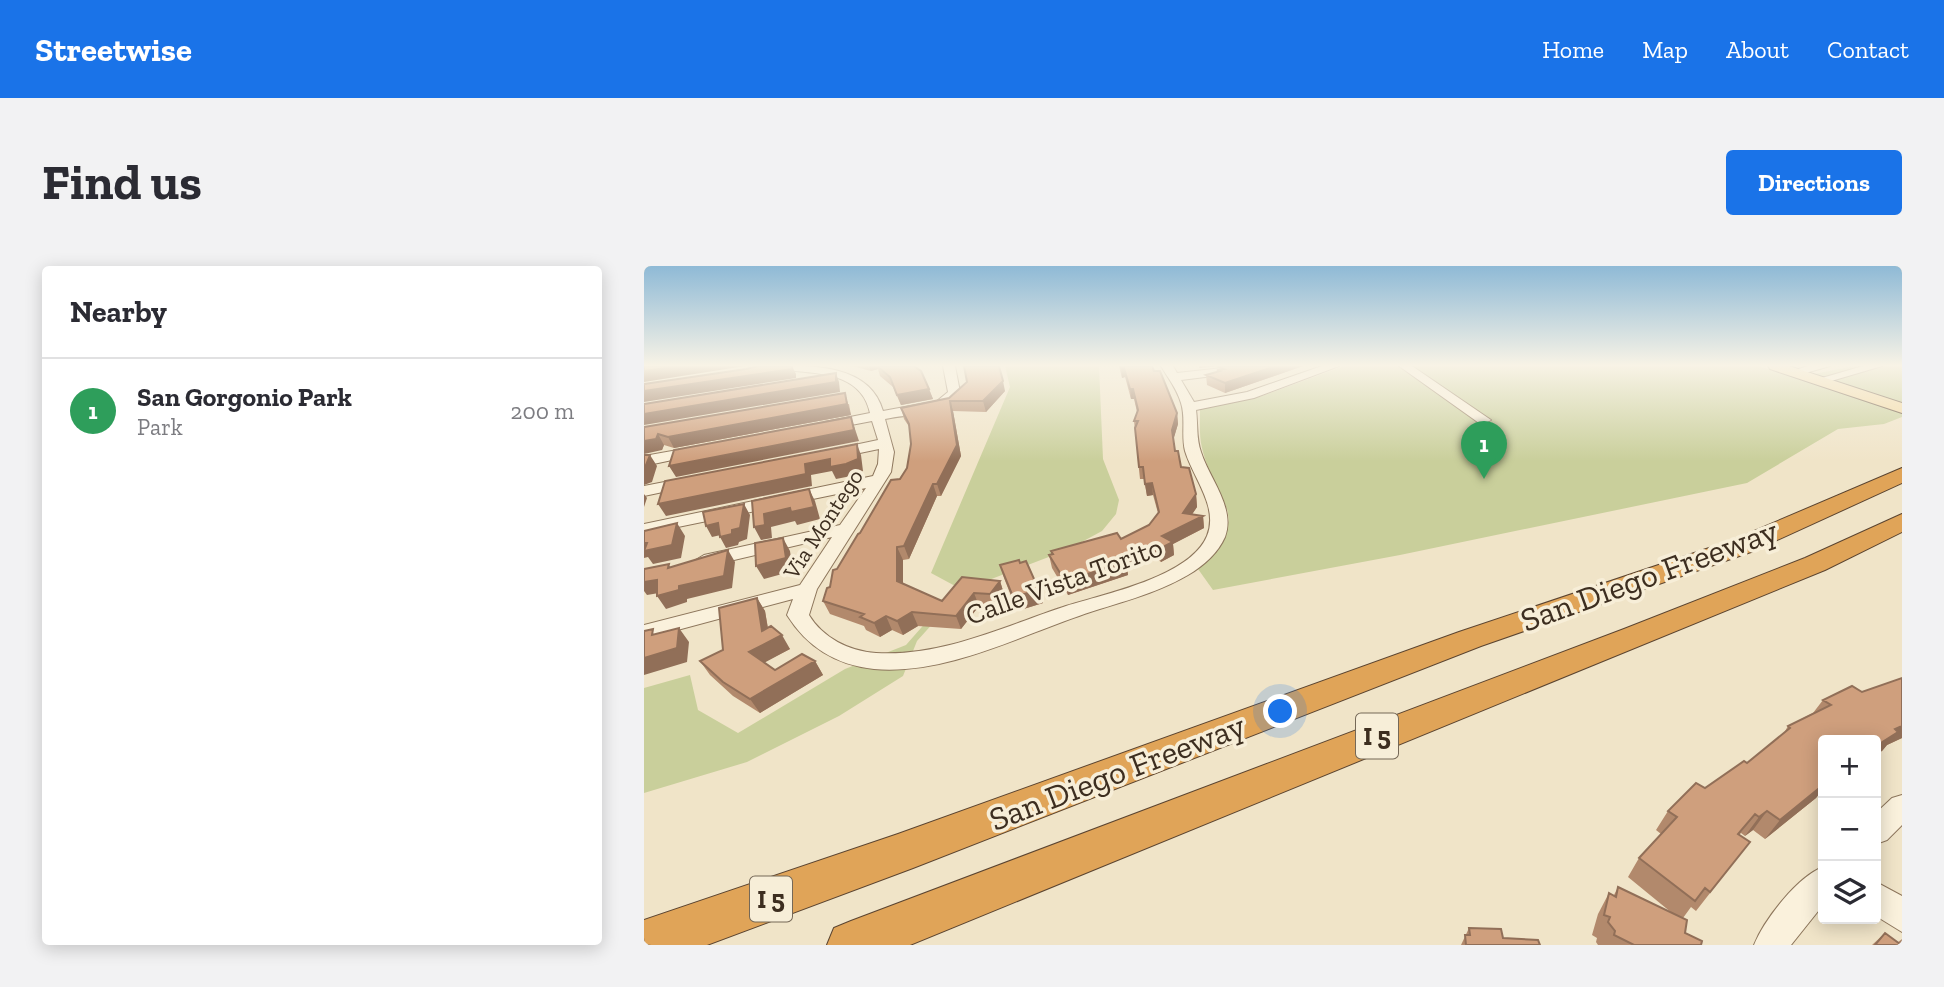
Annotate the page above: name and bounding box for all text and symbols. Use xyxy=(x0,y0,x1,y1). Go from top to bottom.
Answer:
text: Streetwise xyxy=(35,30,192,69)
text: Home xyxy=(1542,35,1604,64)
text: Map xyxy=(1642,35,1688,64)
text: About xyxy=(1726,35,1789,64)
text: Contact xyxy=(1827,35,1909,64)
button: Directions xyxy=(1726,150,1902,215)
text: Find us xyxy=(42,153,202,212)
text: Nearby xyxy=(70,294,167,330)
text: San Gorgonio Park xyxy=(137,381,352,413)
text: 1 xyxy=(88,397,98,425)
text: 200 m xyxy=(511,397,574,425)
text: Park xyxy=(137,413,183,441)
pin: 1 xyxy=(1461,421,1507,479)
street label: Via Montego xyxy=(776,464,869,585)
street label: San Diego Freeway xyxy=(1515,510,1783,640)
street label: Calle Vista Torito xyxy=(961,530,1167,632)
your location xyxy=(1263,694,1297,728)
street label: San Diego Freeway xyxy=(984,705,1251,839)
road number: I 5 xyxy=(1356,713,1398,758)
map controls xyxy=(1818,735,1881,924)
button: + xyxy=(1818,735,1881,798)
button: − xyxy=(1818,798,1881,861)
button: layers xyxy=(1818,861,1881,924)
road number: I 5 xyxy=(750,876,792,922)

